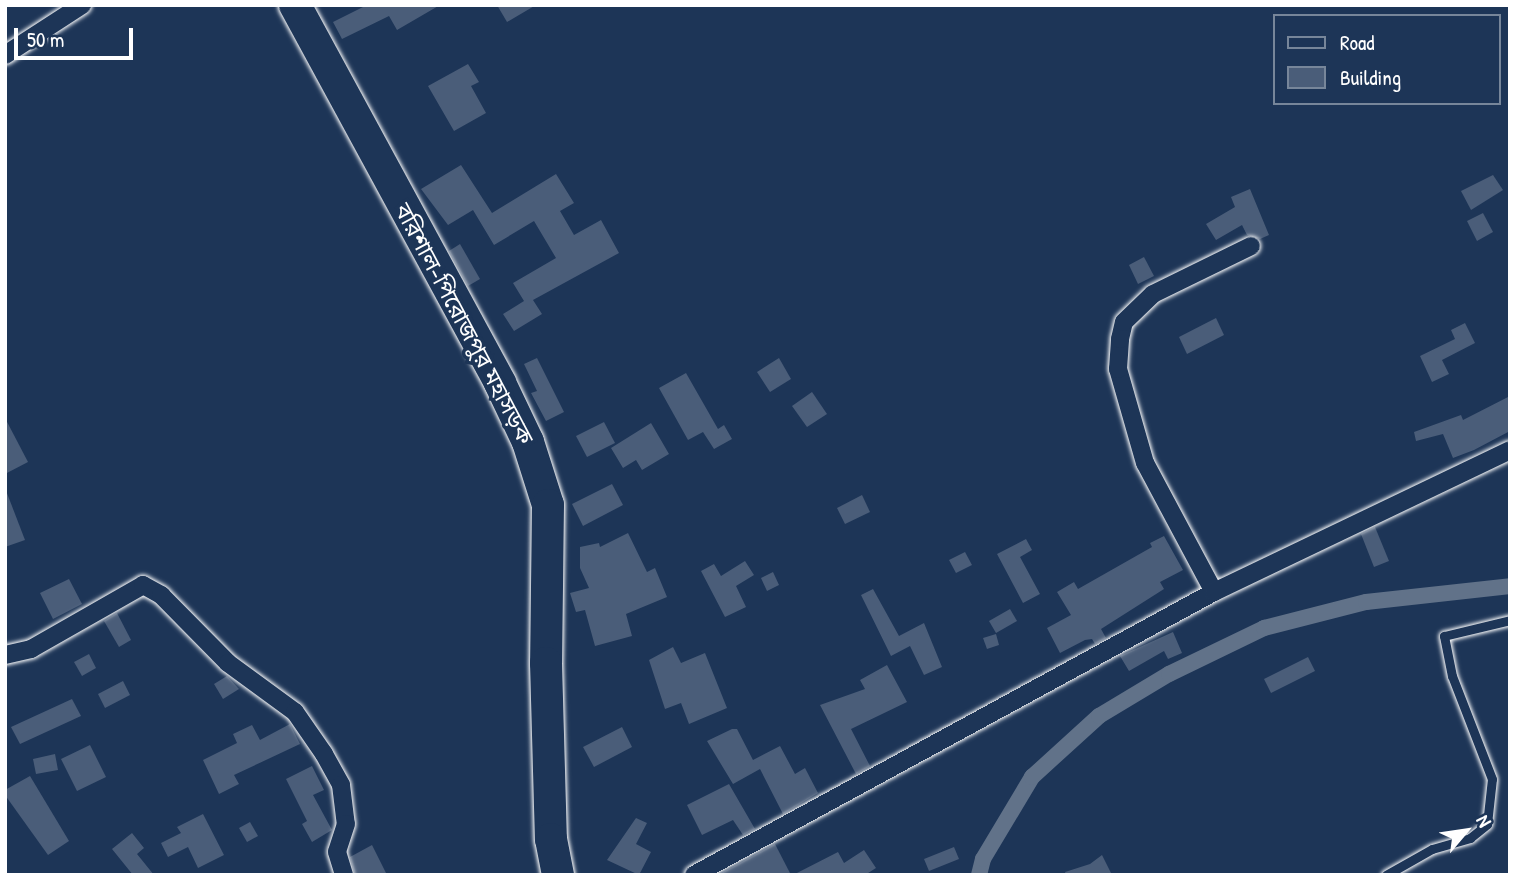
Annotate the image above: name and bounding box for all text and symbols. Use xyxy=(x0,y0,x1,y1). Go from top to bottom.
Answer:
scale bar xyxy=(18,14,136,58)
legend xyxy=(1274,14,1501,105)
text: 50 m xyxy=(27,25,64,54)
text: Road xyxy=(1340,28,1374,57)
text: Building xyxy=(1340,63,1401,92)
street label: বরিশাল-পিরোজপুর মহাসড়ক xyxy=(389,199,539,449)
north arrow xyxy=(1431,796,1501,866)
text: N xyxy=(1471,810,1498,832)

